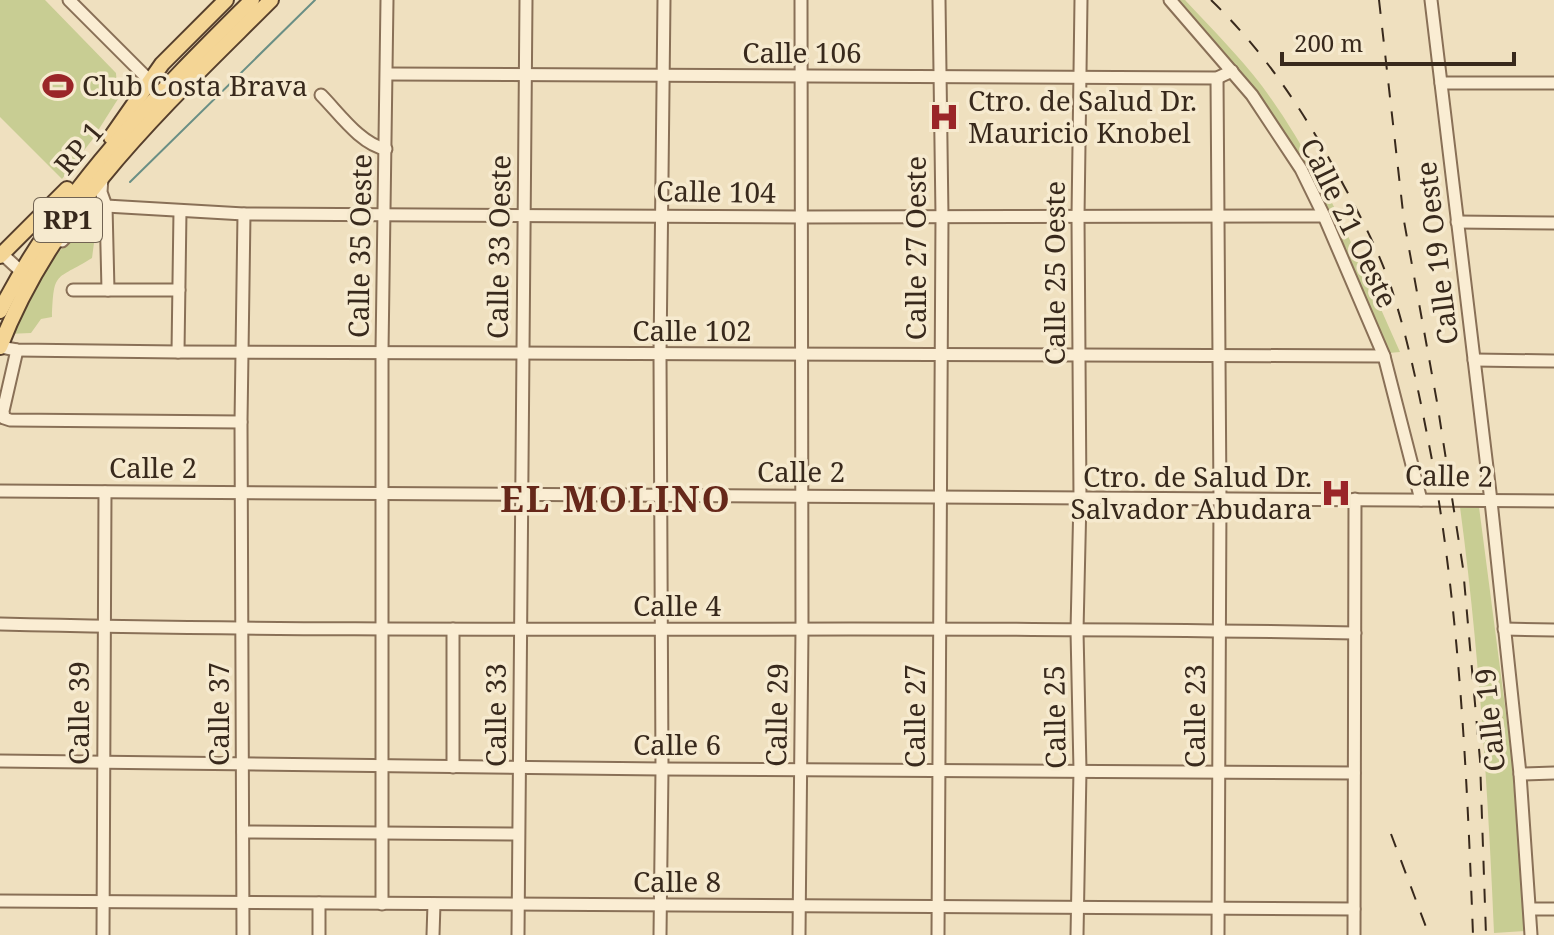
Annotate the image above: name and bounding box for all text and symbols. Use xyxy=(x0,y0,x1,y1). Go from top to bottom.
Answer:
scale bar xyxy=(1282,16,1514,66)
text: 200 m xyxy=(1294,26,1363,59)
street label: Calle 106 xyxy=(742,33,862,71)
place label: Club Costa Brava xyxy=(82,66,308,104)
sports icon: Club Costa Brava xyxy=(41,69,75,103)
place label: Ctro. de Salud Dr. Mauricio Knobel xyxy=(968,81,1197,151)
hospital icon: Ctro. de Salud Dr. Mauricio Knobel xyxy=(927,100,961,134)
street label: RP 1 xyxy=(45,113,111,182)
street label: Calle 21 Oeste xyxy=(1292,131,1407,314)
street label: Calle 35 Oeste xyxy=(338,153,380,338)
street label: Calle 33 Oeste xyxy=(477,154,519,339)
street label: Calle 27 Oeste xyxy=(896,156,934,340)
street label: Calle 19 Oeste xyxy=(1406,159,1466,347)
street label: Calle 104 xyxy=(656,171,776,211)
street label: Calle 25 Oeste xyxy=(1035,181,1073,365)
road number: RP1 xyxy=(34,198,102,242)
street label: Calle 102 xyxy=(632,311,752,349)
street label: Calle 2 xyxy=(109,448,197,486)
street label: Calle 2 xyxy=(757,452,845,490)
street label: Calle 2 xyxy=(1405,455,1493,495)
place label: Ctro. de Salud Dr. Salvador Abudara xyxy=(1070,457,1312,527)
district label: EL MOLINO xyxy=(500,474,732,523)
hospital icon: Ctro. de Salud Dr. Salvador Abudara xyxy=(1319,476,1353,510)
street label: Calle 4 xyxy=(633,586,721,624)
street label: Calle 39 xyxy=(59,661,97,765)
street label: Calle 37 xyxy=(199,662,237,766)
street label: Calle 33 xyxy=(476,663,514,767)
street label: Calle 29 xyxy=(756,663,796,767)
street label: Calle 27 xyxy=(895,664,933,768)
street label: Calle 23 xyxy=(1175,664,1213,768)
street label: Calle 25 xyxy=(1034,665,1074,769)
street label: Calle 19 xyxy=(1465,666,1513,774)
street label: Calle 6 xyxy=(633,725,721,763)
street label: Calle 8 xyxy=(633,862,721,900)

